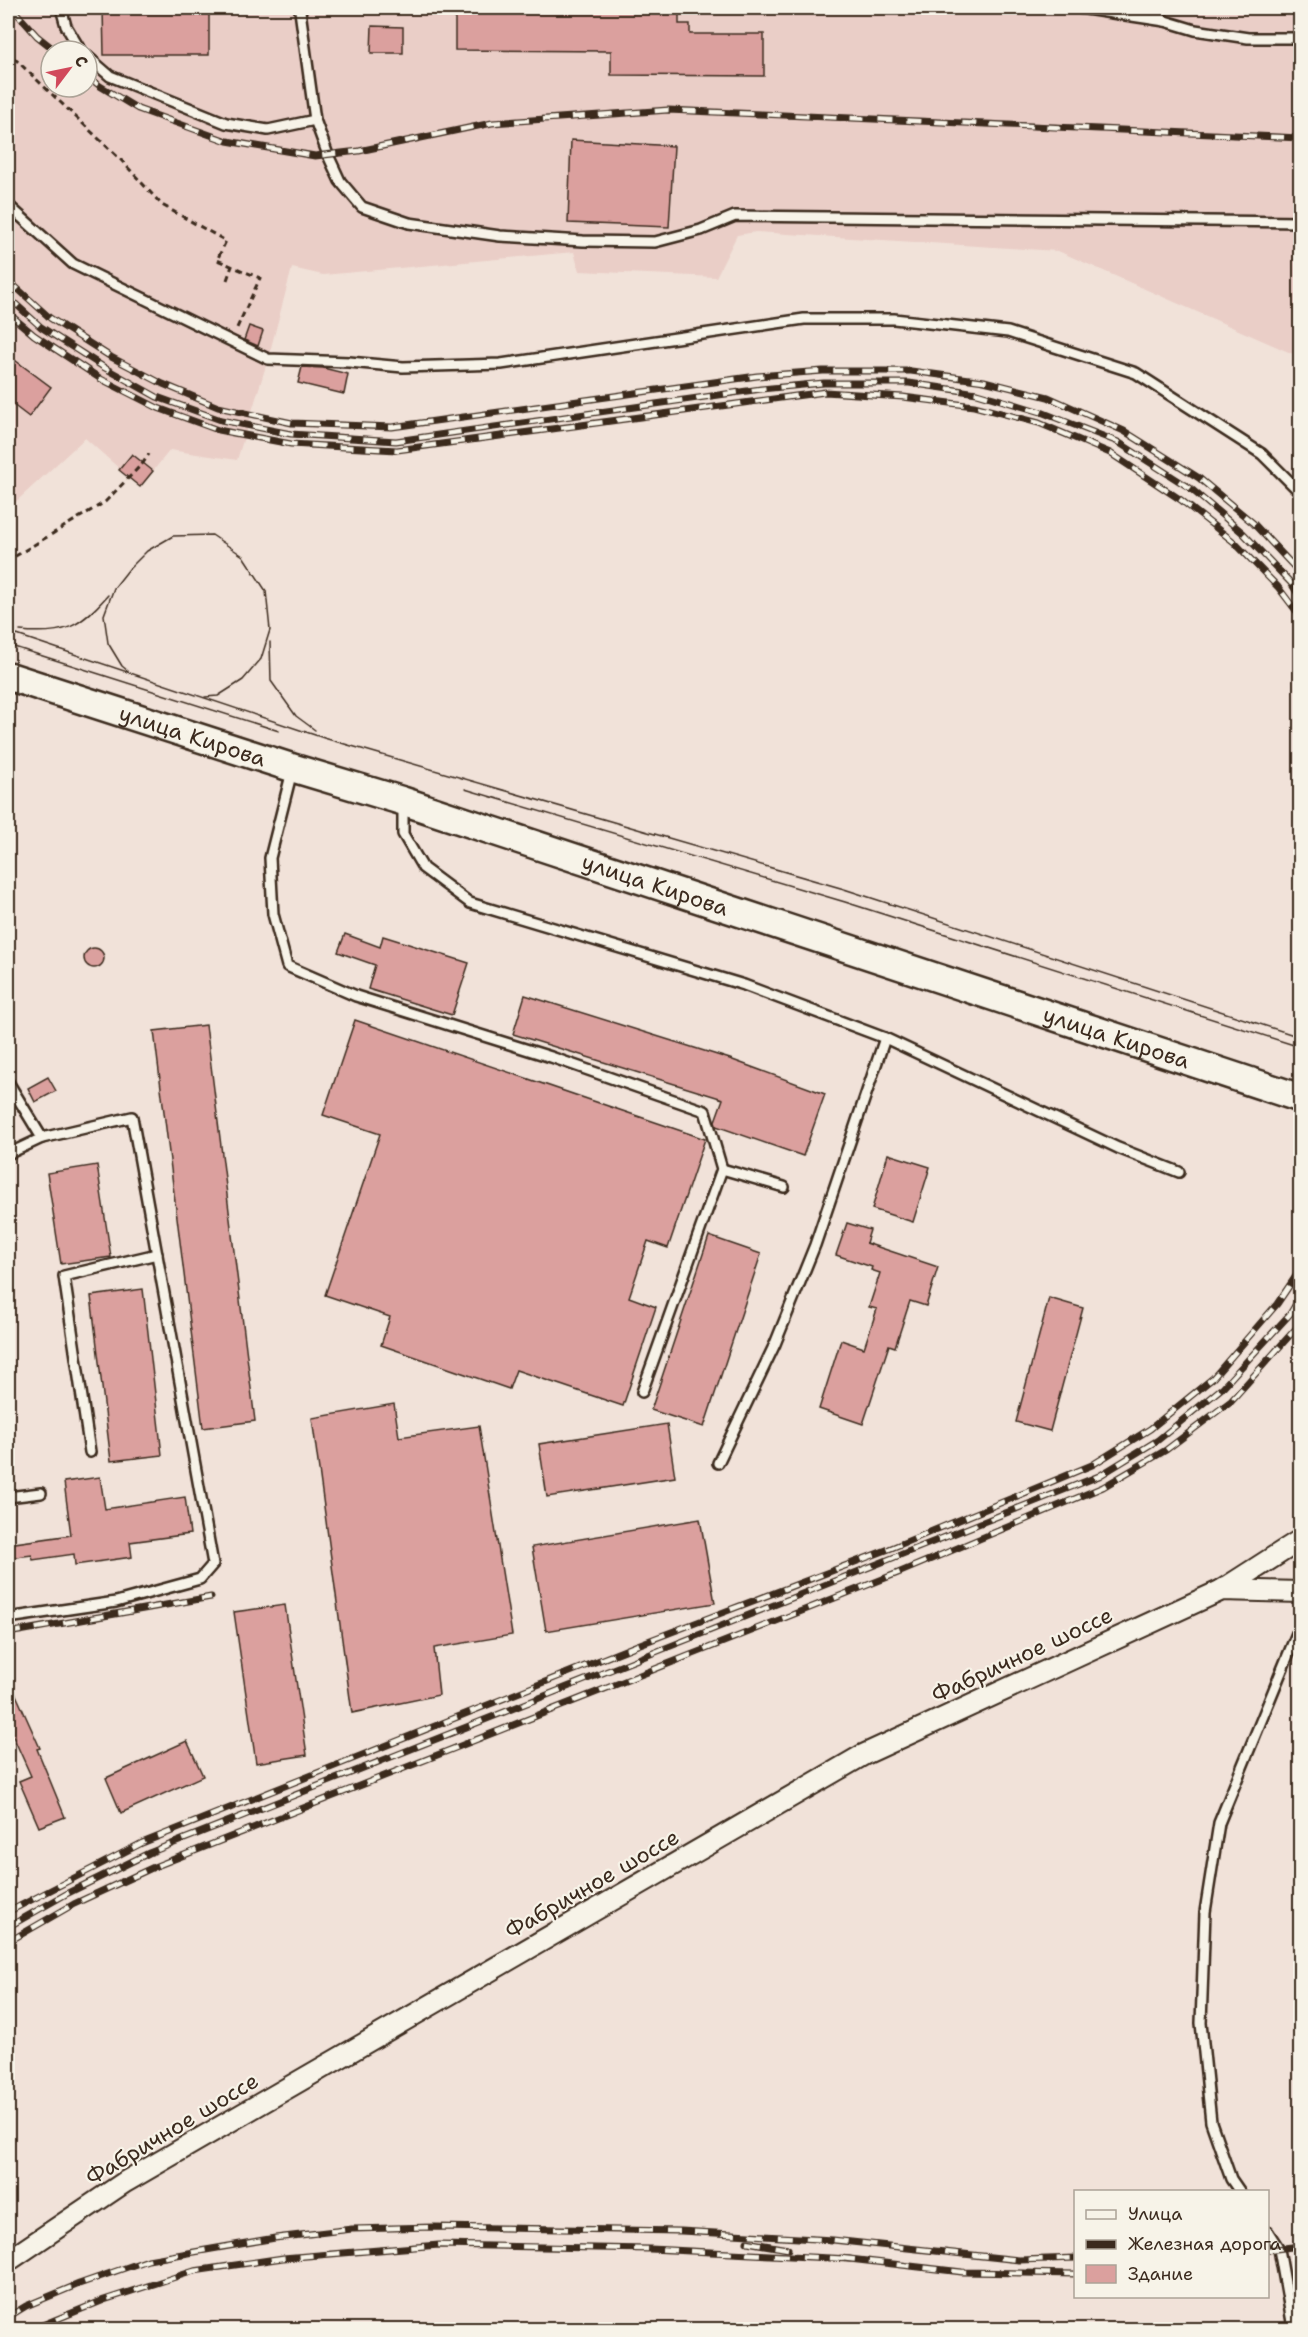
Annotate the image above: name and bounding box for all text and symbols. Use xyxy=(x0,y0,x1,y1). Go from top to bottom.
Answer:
north arrow xyxy=(39,39,99,99)
text: С xyxy=(70,52,93,71)
street label: улица Кирова xyxy=(115,698,270,773)
street label: улица Кирова xyxy=(578,847,733,922)
street label: улица Кирова xyxy=(1039,999,1194,1075)
street label: Фабричное шоссе xyxy=(927,1600,1117,1710)
street label: Фабричное шоссе xyxy=(500,1822,684,1946)
street label: Фабричное шоссе xyxy=(80,2066,264,2192)
legend xyxy=(1074,2190,1269,2298)
text: Улица xyxy=(1128,2202,1182,2226)
text: Железная дорога xyxy=(1128,2232,1281,2256)
text: Здание xyxy=(1128,2262,1193,2286)

